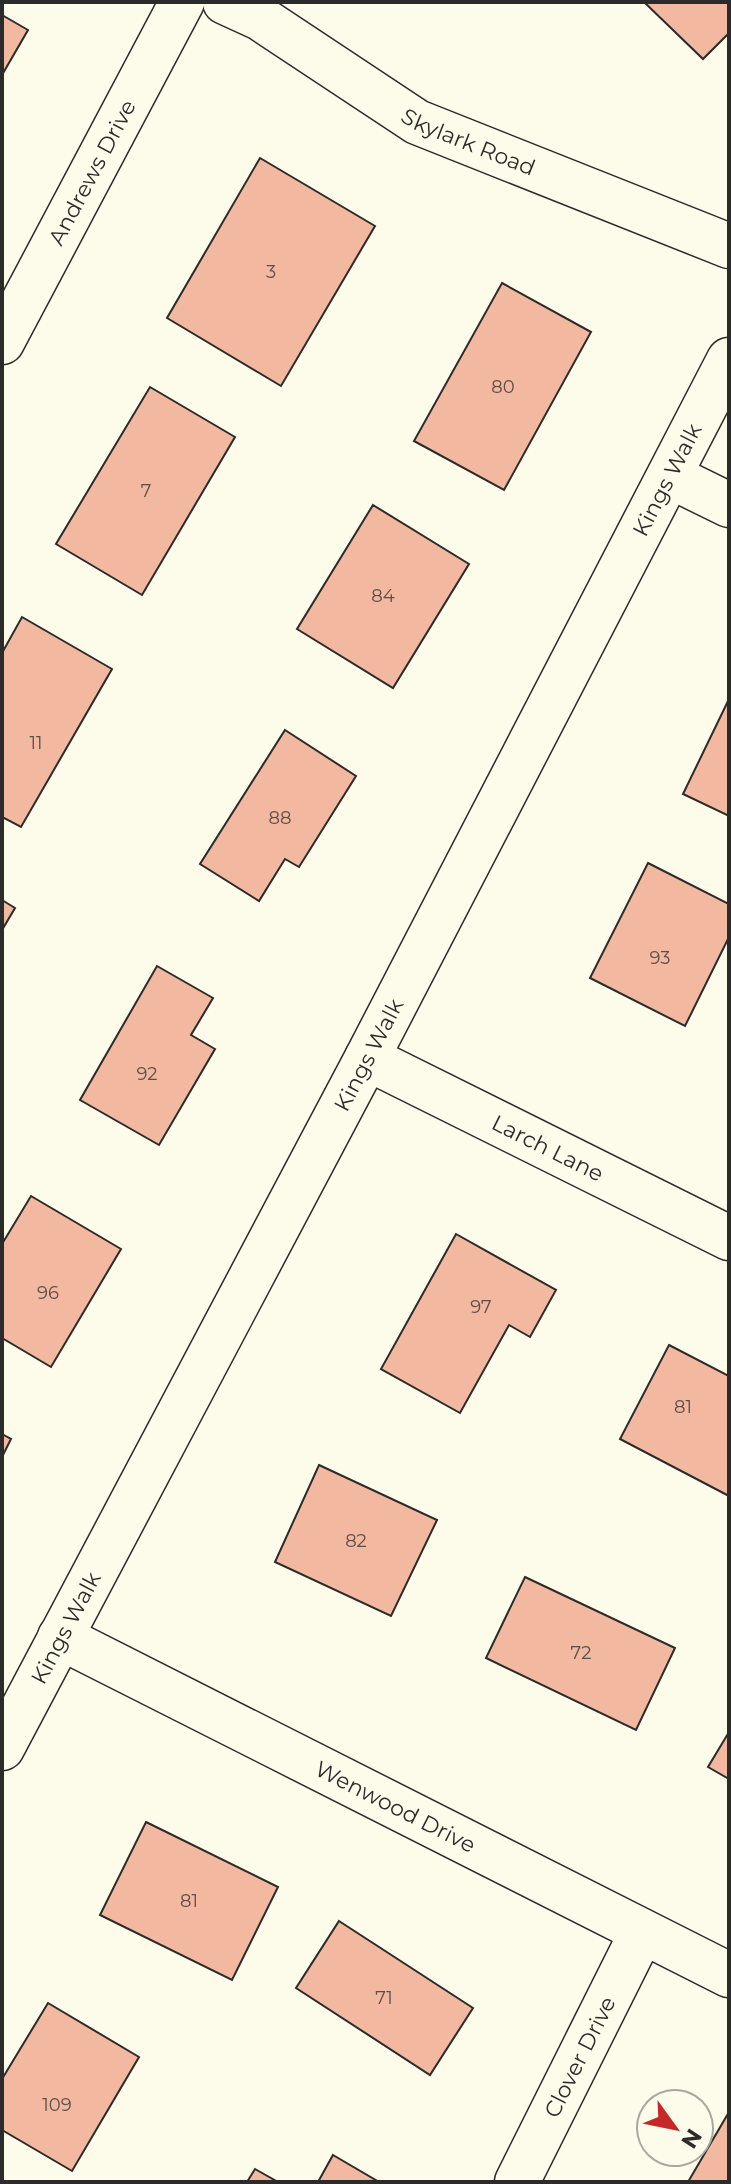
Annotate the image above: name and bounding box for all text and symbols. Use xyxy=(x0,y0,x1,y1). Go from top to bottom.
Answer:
street label: Andrews Drive xyxy=(43,95,142,250)
street label: Skylark Road xyxy=(396,102,539,182)
house number: 3 xyxy=(266,261,276,283)
house number: 80 xyxy=(491,376,515,398)
street label: Kings Walk xyxy=(627,418,708,541)
house number: 7 xyxy=(141,480,151,502)
house number: 84 xyxy=(371,585,395,607)
house number: 11 xyxy=(30,732,43,754)
house number: 88 xyxy=(269,807,291,829)
house number: 93 xyxy=(650,947,670,969)
street label: Kings Walk xyxy=(328,993,410,1116)
house number: 92 xyxy=(136,1063,158,1085)
street label: Larch Lane xyxy=(487,1109,608,1188)
house number: 96 xyxy=(37,1282,59,1304)
house number: 97 xyxy=(470,1296,492,1318)
house number: 81 xyxy=(674,1396,692,1418)
house number: 82 xyxy=(345,1530,367,1552)
street label: Kings Walk xyxy=(25,1566,107,1689)
house number: 72 xyxy=(571,1642,591,1664)
street label: Wenwood Drive xyxy=(311,1755,480,1859)
house number: 81 xyxy=(180,1890,198,1912)
house number: 71 xyxy=(375,1987,393,2009)
street label: Clover Drive xyxy=(538,1992,622,2122)
north arrow xyxy=(635,2088,715,2168)
house number: 109 xyxy=(42,2094,72,2116)
text: N xyxy=(675,2124,708,2153)

